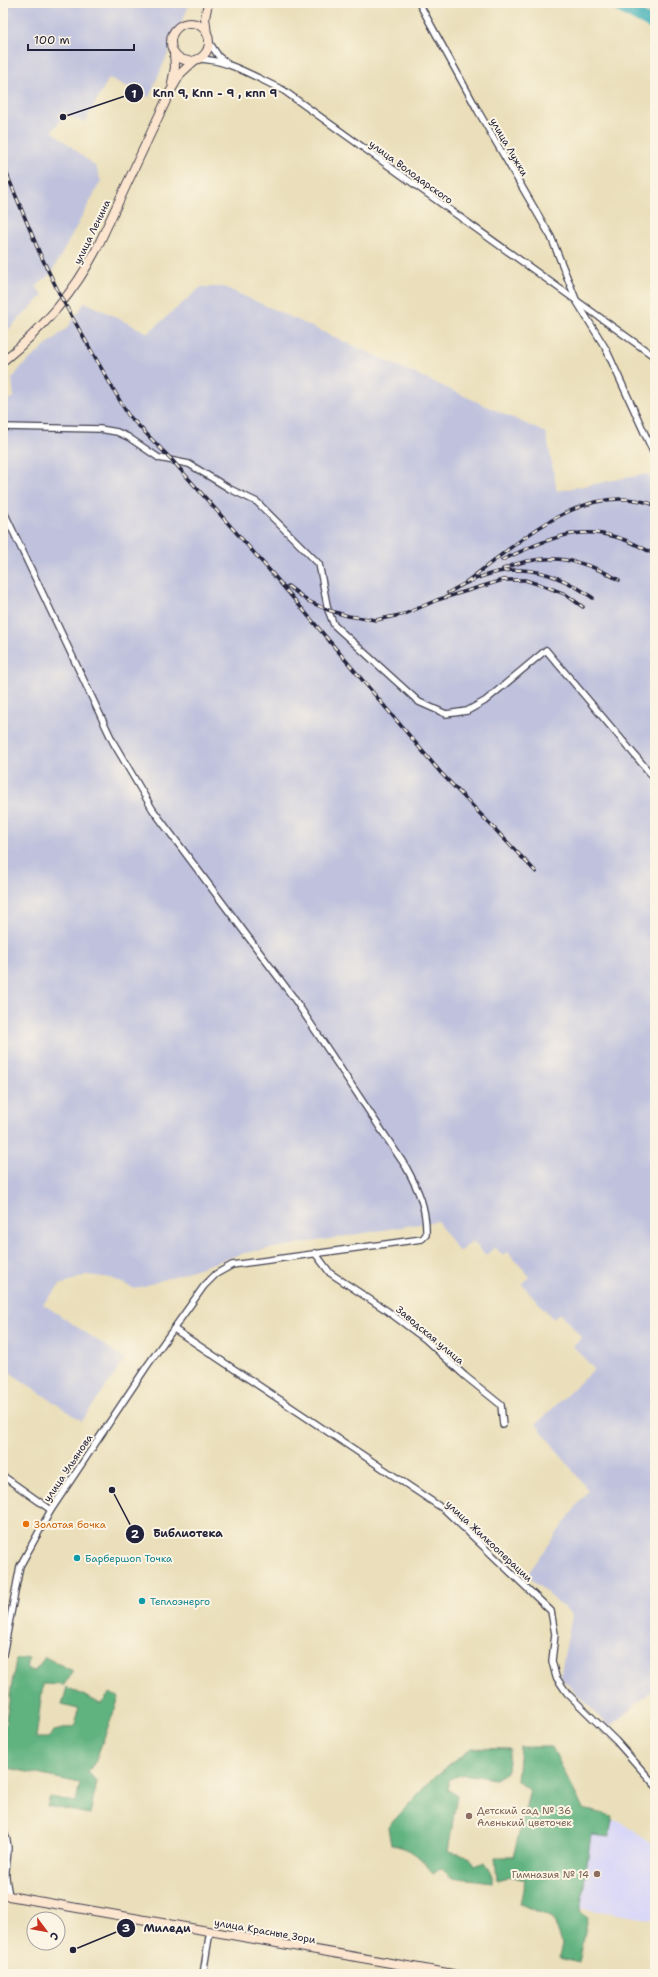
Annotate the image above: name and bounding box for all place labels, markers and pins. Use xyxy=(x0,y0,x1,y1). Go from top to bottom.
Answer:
callout: Кпп 9, Кпп - 9 , кпп 9 xyxy=(124,82,285,105)
place label: Золотая бочка xyxy=(34,1518,107,1531)
marker: Золотая бочка xyxy=(21,1519,31,1529)
callout: Библиотека xyxy=(125,1522,231,1545)
place label: Барбершоп Точка xyxy=(85,1552,173,1565)
marker: Барбершоп Точка xyxy=(72,1553,82,1563)
place label: Теплоэнерго xyxy=(150,1595,210,1608)
marker: Теплоэнерго xyxy=(137,1596,147,1606)
place label: Детский сад № 36 Аленький цветочек xyxy=(477,1804,573,1829)
marker: Детский сад № 36 Аленький цветочек xyxy=(464,1811,474,1821)
place label: Гимназия № 14 xyxy=(512,1868,589,1881)
marker: Гимназия № 14 xyxy=(592,1869,602,1879)
callout: Миледи xyxy=(116,1917,199,1940)

